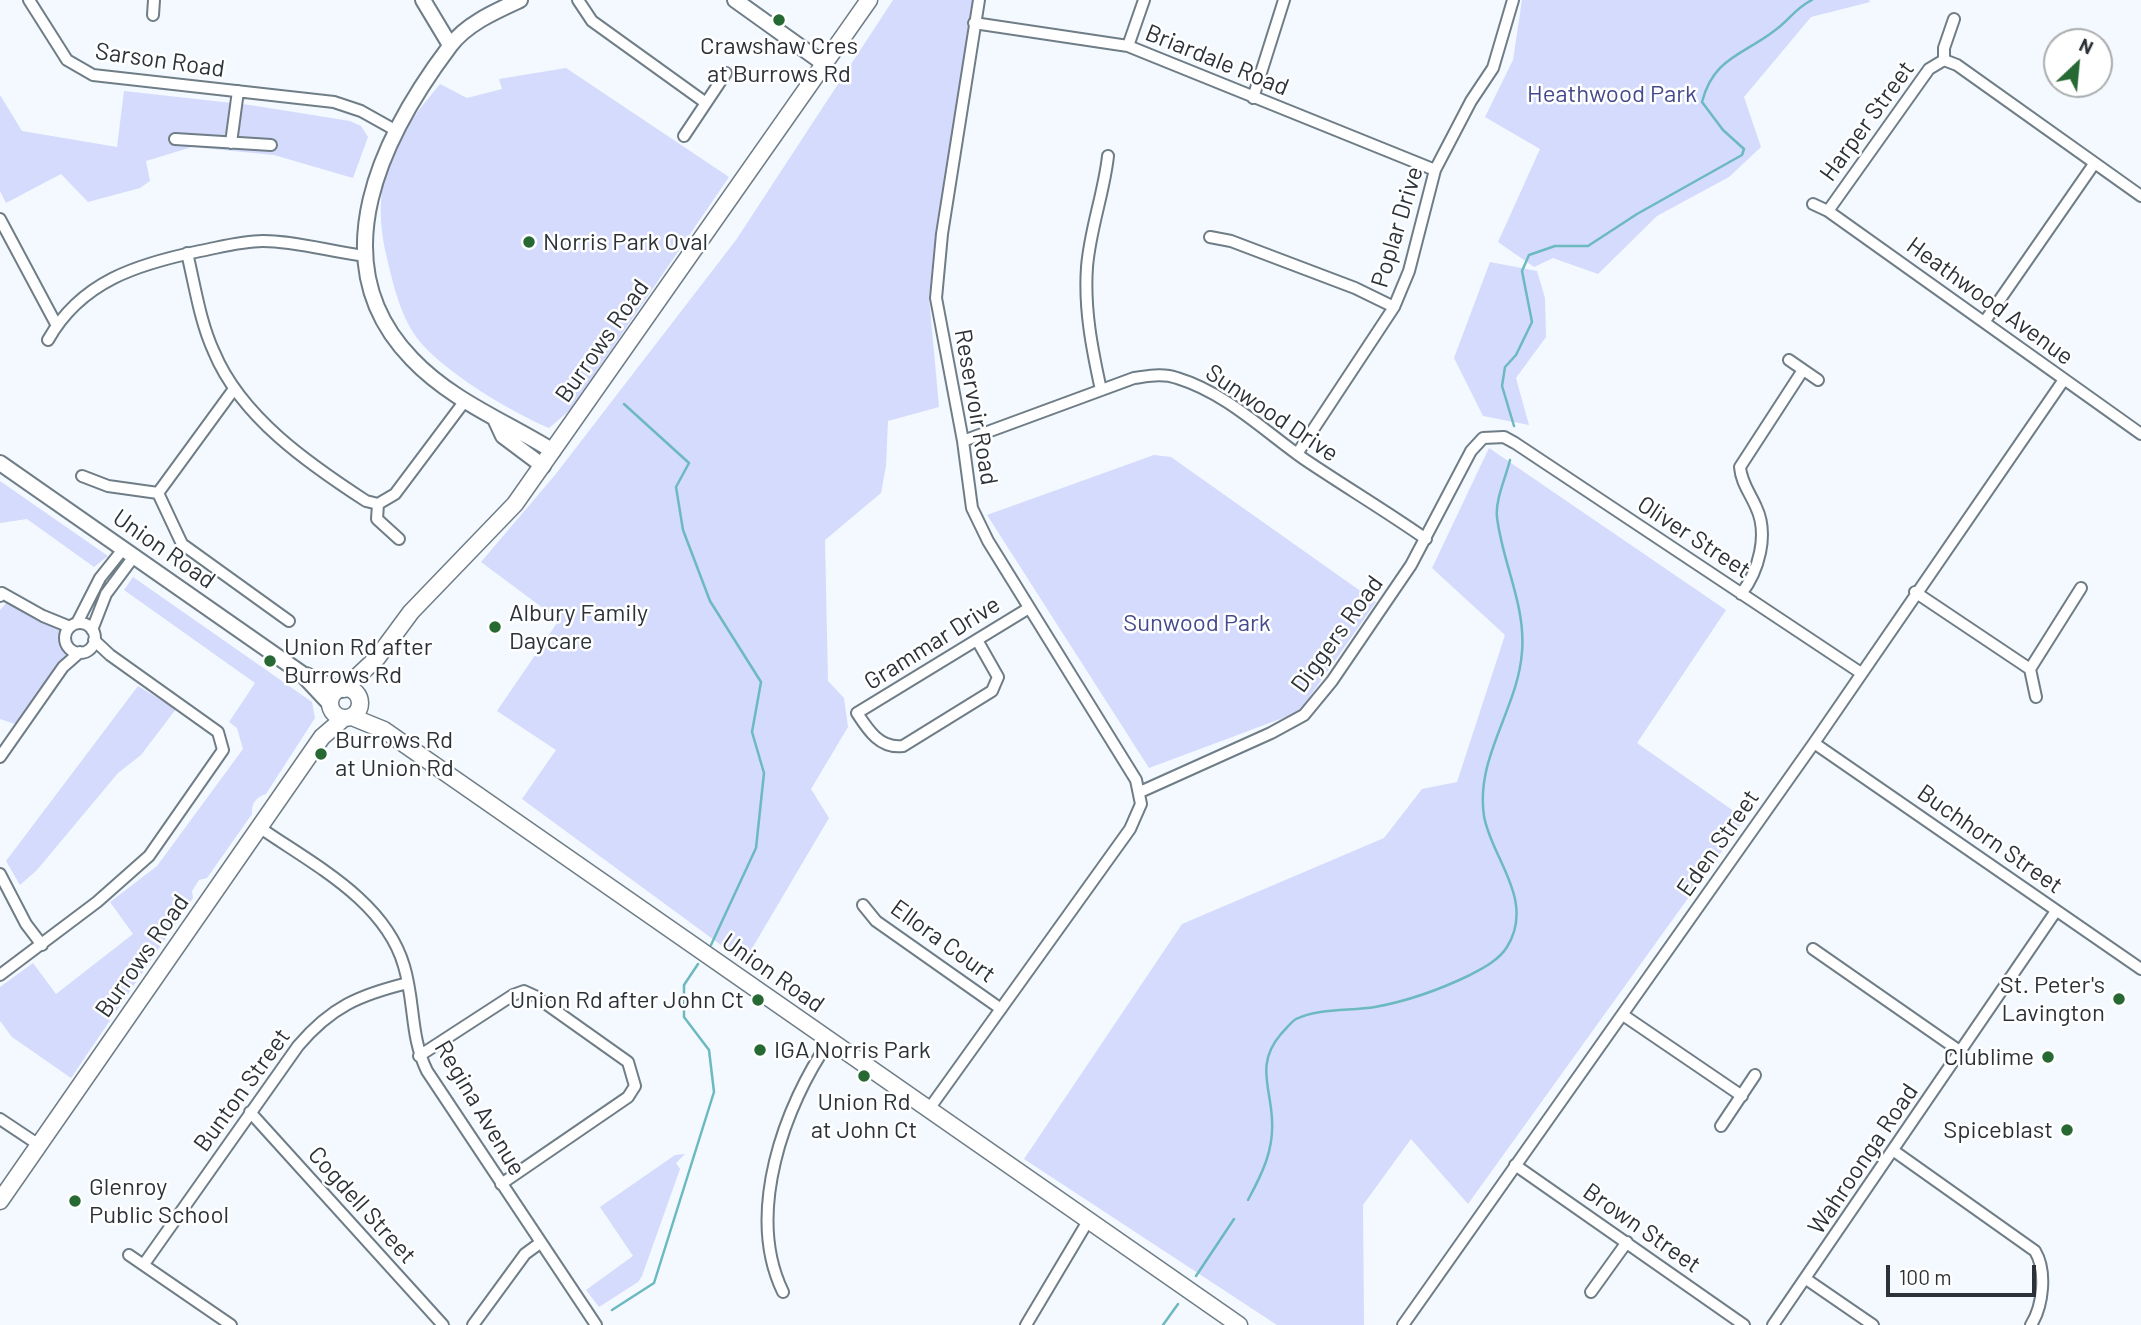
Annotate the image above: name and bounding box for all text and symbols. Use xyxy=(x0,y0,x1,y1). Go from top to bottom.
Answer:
marker: Crawshaw Cres at Burrows Rd xyxy=(771,12,787,28)
street label: Briardale Road xyxy=(1141,18,1293,102)
north arrow xyxy=(2043,28,2113,98)
place label: Crawshaw Cres at Burrows Rd xyxy=(700,32,858,88)
text: N xyxy=(2076,32,2097,59)
street label: Sarson Road xyxy=(93,37,227,83)
street label: Harper Street xyxy=(1814,55,1920,187)
park label: Heathwood Park xyxy=(1527,80,1697,108)
street label: Poplar Drive xyxy=(1365,163,1429,291)
place label: Norris Park Oval xyxy=(543,228,708,256)
street label: Heathwood Avenue xyxy=(1901,231,2079,371)
marker: Norris Park Oval xyxy=(521,234,537,250)
street label: Burrows Road xyxy=(549,274,655,408)
street label: Reservoir Road xyxy=(948,327,1004,487)
street label: Sunwood Drive xyxy=(1200,358,1344,468)
street label: Oliver Street xyxy=(1632,490,1756,584)
street label: Union Road xyxy=(107,503,221,595)
street label: Diggers Road xyxy=(1285,570,1389,698)
street label: Grammar Drive xyxy=(859,590,1005,696)
place label: Albury Family Daycare xyxy=(509,599,648,655)
park label: Sunwood Park xyxy=(1123,609,1271,637)
marker: Albury Family Daycare xyxy=(487,619,503,635)
place label: Union Rd after Burrows Rd xyxy=(284,633,433,689)
marker: Union Rd after Burrows Rd xyxy=(262,653,278,669)
place label: Burrows Rd at Union Rd xyxy=(335,726,454,782)
marker: Burrows Rd at Union Rd xyxy=(313,746,329,762)
street label: Buchhorn Street xyxy=(1912,778,2068,900)
street label: Eden Street xyxy=(1671,784,1765,902)
street label: Burrows Road xyxy=(89,889,195,1023)
street label: Ellora Court xyxy=(885,893,1001,989)
street label: Union Road xyxy=(716,927,830,1019)
place label: St. Peter's Lavington xyxy=(2000,971,2105,1027)
place label: Union Rd after John Ct xyxy=(510,986,744,1014)
marker: St. Peter's Lavington xyxy=(2111,991,2127,1007)
marker: Union Rd after John Ct xyxy=(750,992,766,1008)
street label: Bunton Street xyxy=(188,1023,296,1157)
street label: Regina Avenue xyxy=(428,1035,532,1181)
place label: IGA Norris Park xyxy=(774,1036,931,1064)
marker: IGA Norris Park xyxy=(752,1042,768,1058)
place label: Clublime xyxy=(1944,1043,2034,1071)
marker: Clublime xyxy=(2040,1049,2056,1065)
marker: Union Rd at John Ct xyxy=(856,1068,872,1084)
street label: Wahroonga Road xyxy=(1802,1078,1924,1240)
place label: Union Rd at John Ct xyxy=(811,1088,917,1144)
place label: Spiceblast xyxy=(1943,1116,2053,1144)
marker: Spiceblast xyxy=(2059,1122,2075,1138)
street label: Cogdell Street xyxy=(302,1140,422,1270)
place label: Glenroy Public School xyxy=(89,1173,229,1229)
street label: Brown Street xyxy=(1578,1177,1706,1279)
marker: Glenroy Public School xyxy=(67,1193,83,1209)
scale bar xyxy=(1889,1252,2039,1296)
text: 100 m xyxy=(1899,1264,1952,1289)

